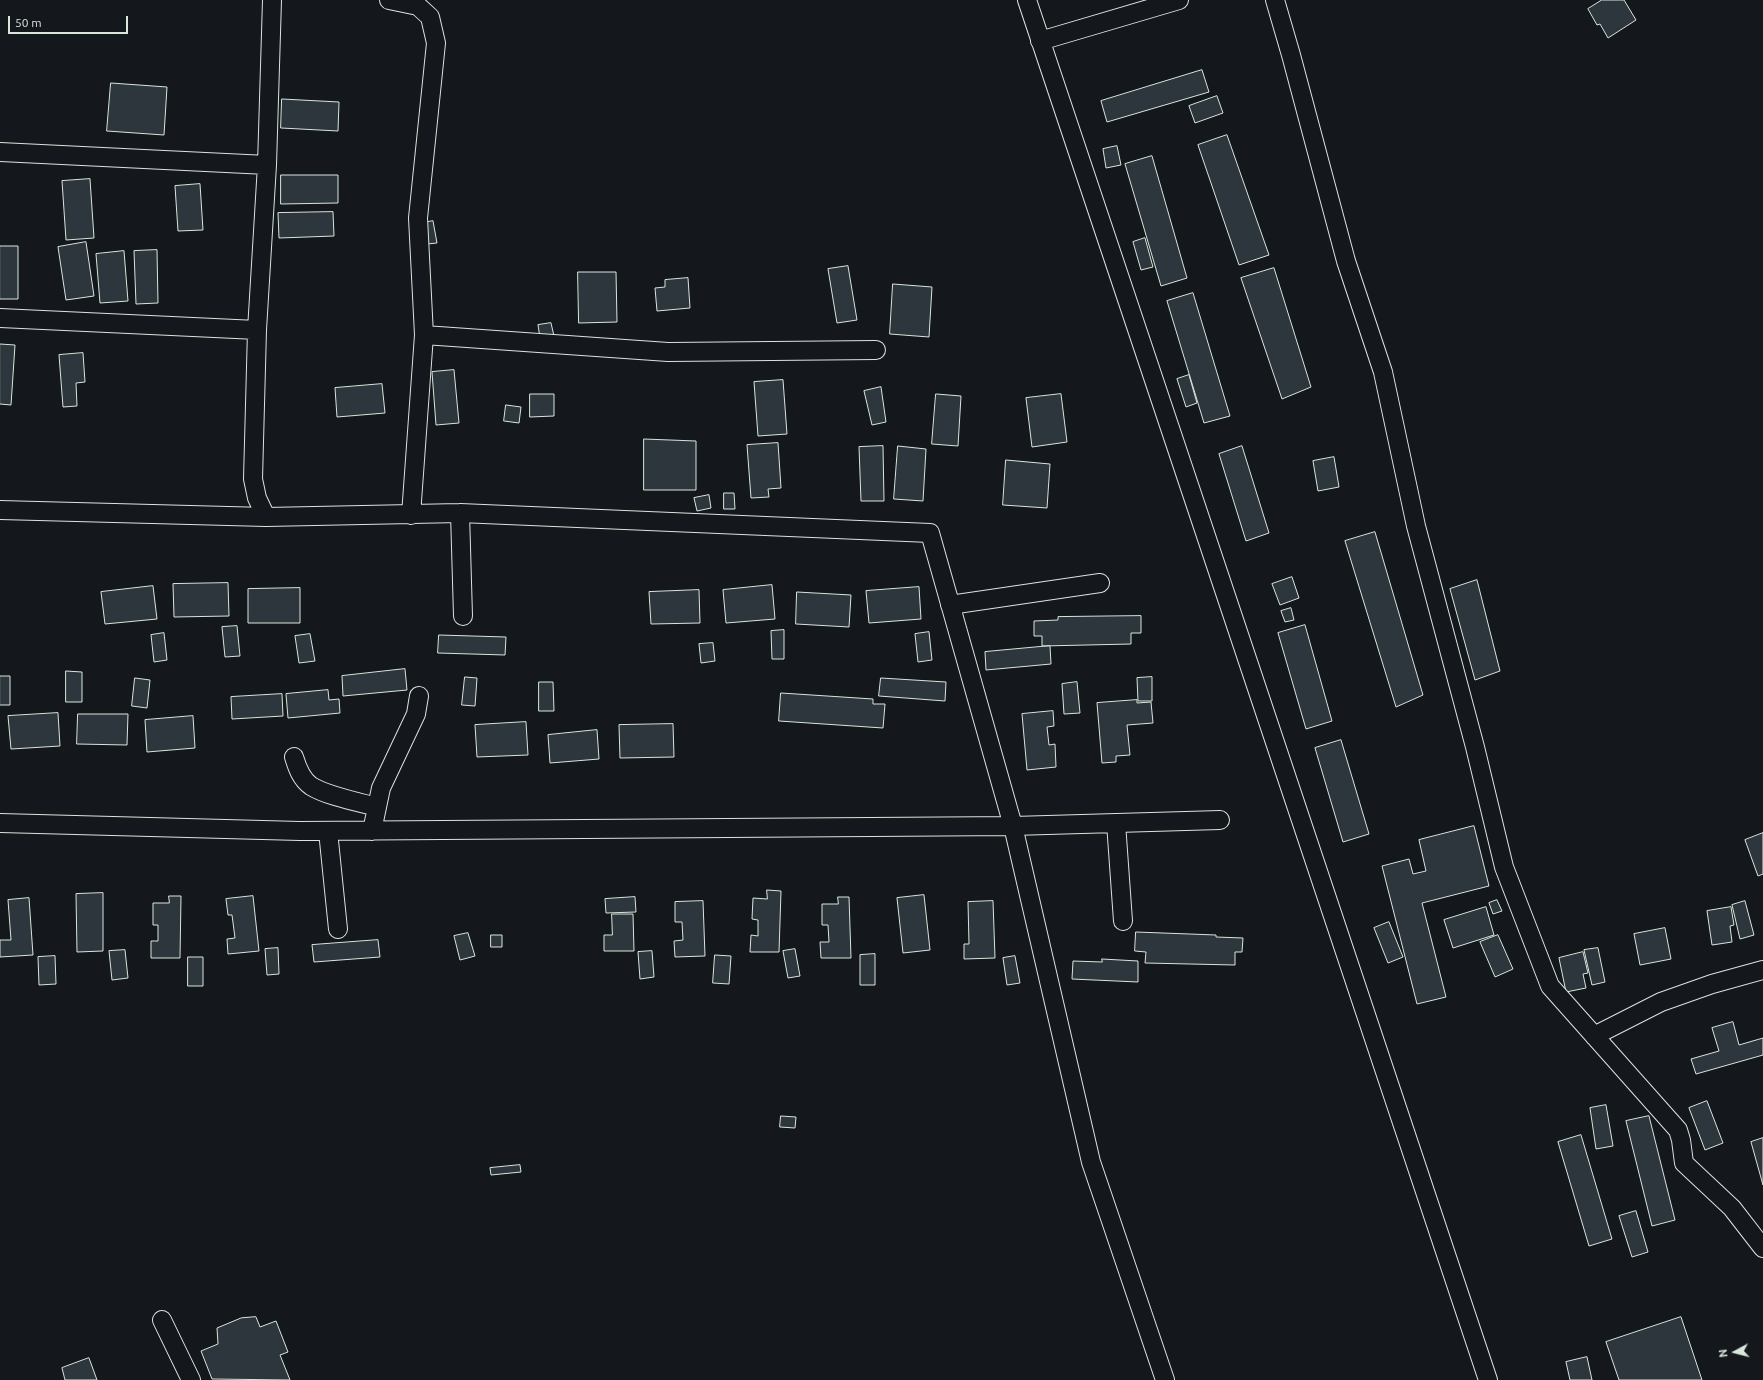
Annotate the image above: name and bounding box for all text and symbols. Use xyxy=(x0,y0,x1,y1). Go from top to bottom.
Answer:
scale bar xyxy=(10,8,130,34)
text: 50 m xyxy=(15,16,42,29)
north arrow xyxy=(1715,1332,1755,1372)
text: N xyxy=(1717,1349,1730,1358)

